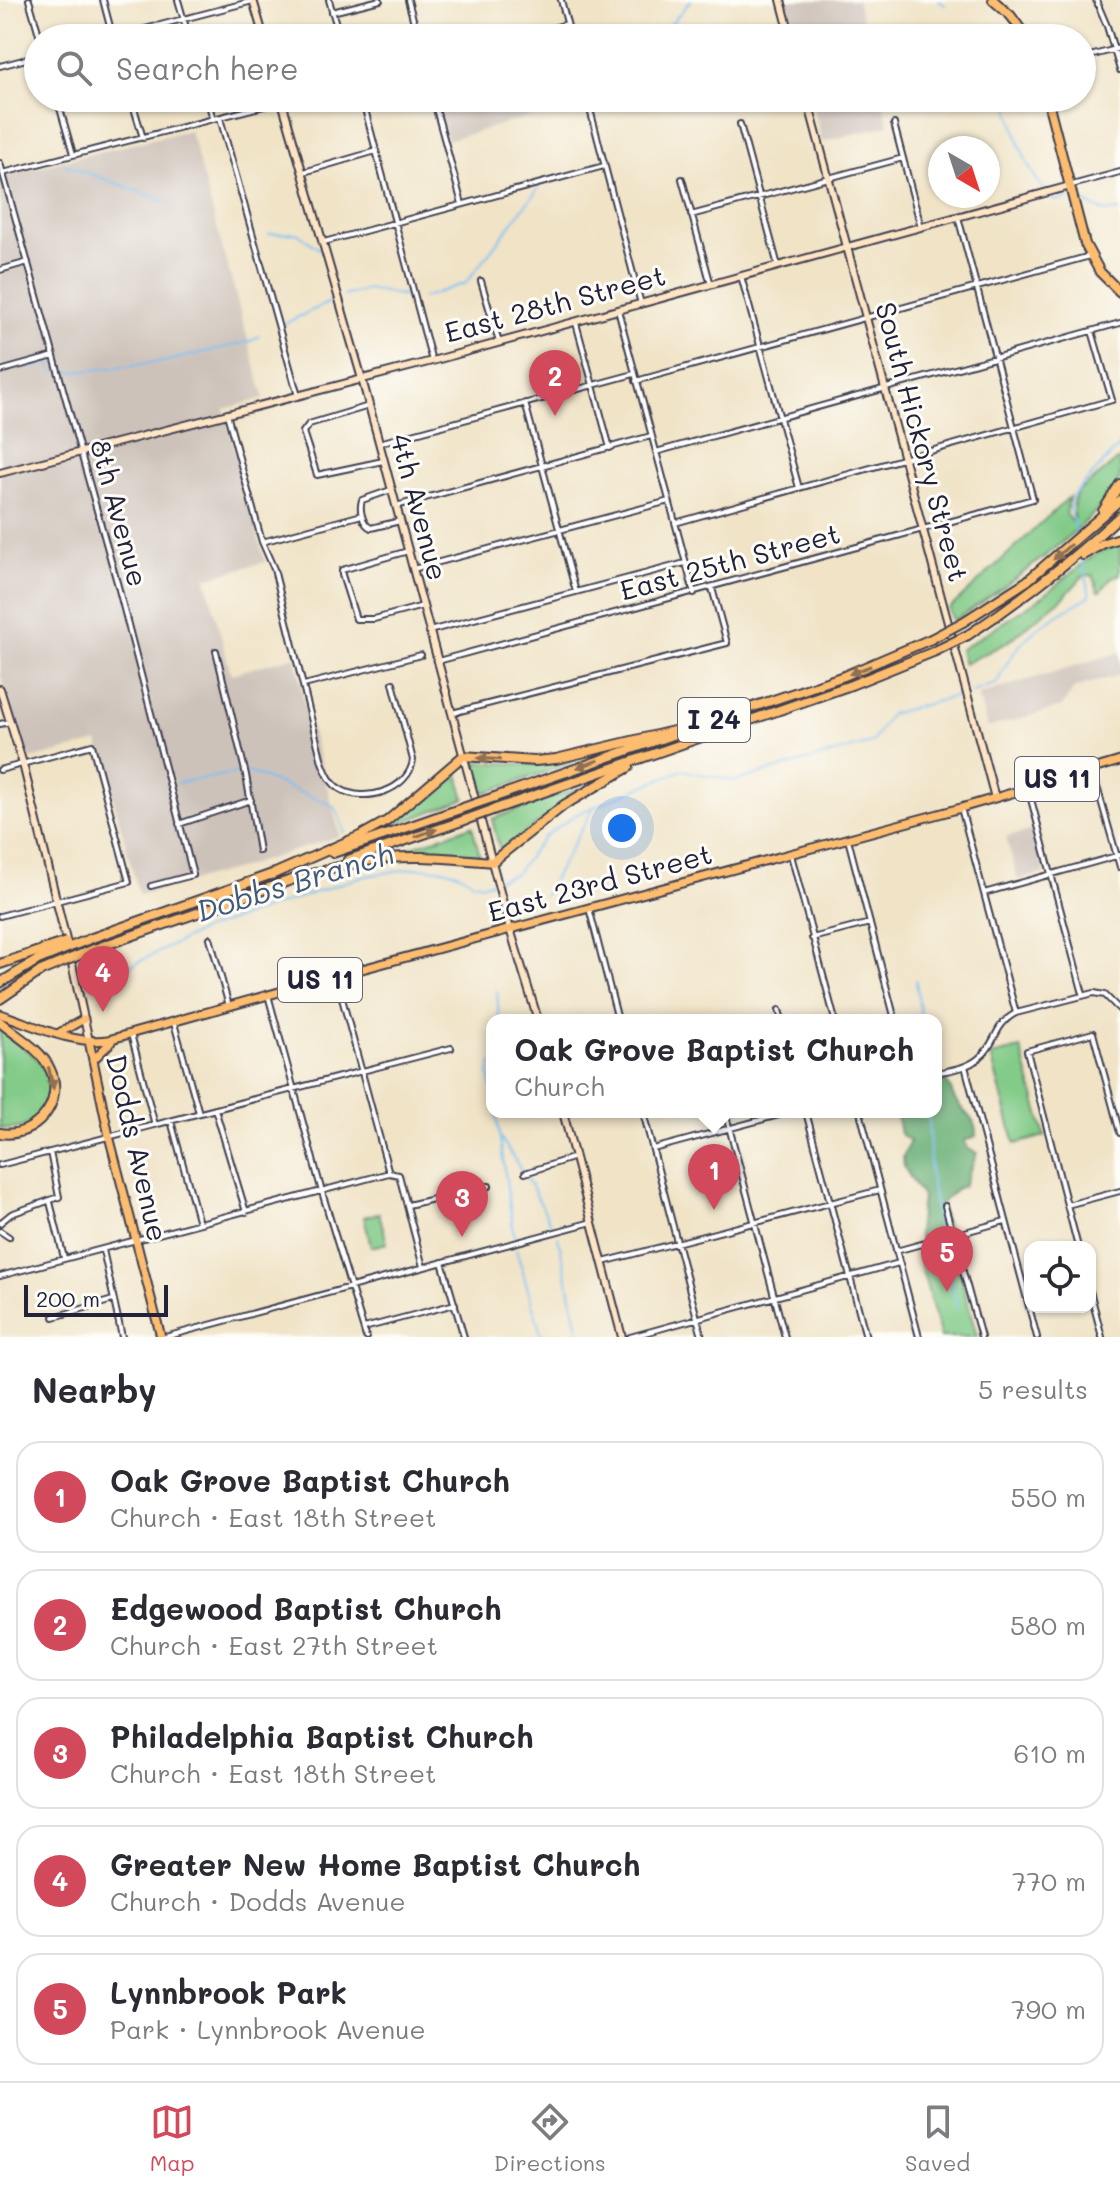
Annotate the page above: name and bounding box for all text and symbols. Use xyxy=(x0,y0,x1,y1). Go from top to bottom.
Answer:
search box xyxy=(24,24,1096,112)
icon: search xyxy=(52,46,96,90)
text: Search here xyxy=(116,48,299,88)
north arrow xyxy=(928,136,1000,208)
street label: East 28th Street xyxy=(440,256,669,350)
street label: South Hickory Street xyxy=(868,298,978,585)
pin: 2 xyxy=(529,350,581,416)
street label: 4th Avenue xyxy=(383,429,457,584)
street label: 8th Avenue xyxy=(83,435,157,590)
street label: East 25th Street xyxy=(616,514,844,608)
one-way arrow xyxy=(1052,543,1072,560)
one-way arrow xyxy=(848,664,872,677)
road number: I 24 xyxy=(678,698,750,742)
one-way arrow xyxy=(476,752,501,765)
road number: US 11 xyxy=(1015,757,1099,801)
one-way arrow xyxy=(576,759,600,771)
your location xyxy=(602,808,642,848)
one-way arrow xyxy=(414,826,438,839)
water label: Dobbs Branch xyxy=(191,832,398,930)
street label: East 23rd Street xyxy=(484,835,716,929)
pin: 4 xyxy=(77,946,129,1012)
road number: US 11 xyxy=(278,958,362,1002)
popup xyxy=(486,1014,942,1118)
text: Oak Grove Baptist Church xyxy=(514,1029,914,1069)
street label: Dodds Avenue xyxy=(99,1051,177,1245)
one-way arrow xyxy=(45,1066,57,1091)
text: Church xyxy=(514,1069,605,1103)
pin: 1 xyxy=(688,1144,740,1210)
pin: 3 xyxy=(436,1171,488,1237)
pin: 5 xyxy=(921,1226,973,1292)
map controls xyxy=(1024,1241,1096,1313)
button: locate xyxy=(1024,1241,1096,1313)
scale bar xyxy=(24,1281,168,1317)
text: 200 m xyxy=(36,1284,100,1313)
text: Nearby xyxy=(32,1367,157,1412)
text: 5 results xyxy=(978,1372,1088,1406)
text: Oak Grove Baptist Church xyxy=(110,1460,510,1500)
text: 1 xyxy=(54,1480,66,1514)
text: 550 m xyxy=(1011,1480,1086,1514)
text: Church · East 18th Street xyxy=(110,1500,436,1534)
text: Edgewood Baptist Church xyxy=(110,1588,501,1628)
text: 2 xyxy=(53,1608,67,1642)
text: 580 m xyxy=(1010,1608,1086,1642)
text: Church · East 27th Street xyxy=(110,1628,438,1662)
text: Philadelphia Baptist Church xyxy=(110,1716,533,1756)
text: 3 xyxy=(52,1736,68,1770)
text: 610 m xyxy=(1014,1736,1086,1770)
text: Church · East 18th Street xyxy=(110,1756,436,1790)
text: Greater New Home Baptist Church xyxy=(110,1844,640,1884)
text: 4 xyxy=(52,1864,68,1898)
text: 770 m xyxy=(1012,1864,1086,1898)
text: Church · Dodds Avenue xyxy=(110,1884,406,1918)
text: Lynnbrook Park xyxy=(110,1972,347,2012)
text: 5 xyxy=(52,1992,68,2026)
text: 790 m xyxy=(1011,1992,1086,2026)
text: Park · Lynnbrook Avenue xyxy=(110,2012,426,2046)
tab: Map xyxy=(150,2100,195,2177)
tab: Directions xyxy=(494,2100,606,2177)
tab: Saved xyxy=(905,2100,970,2177)

